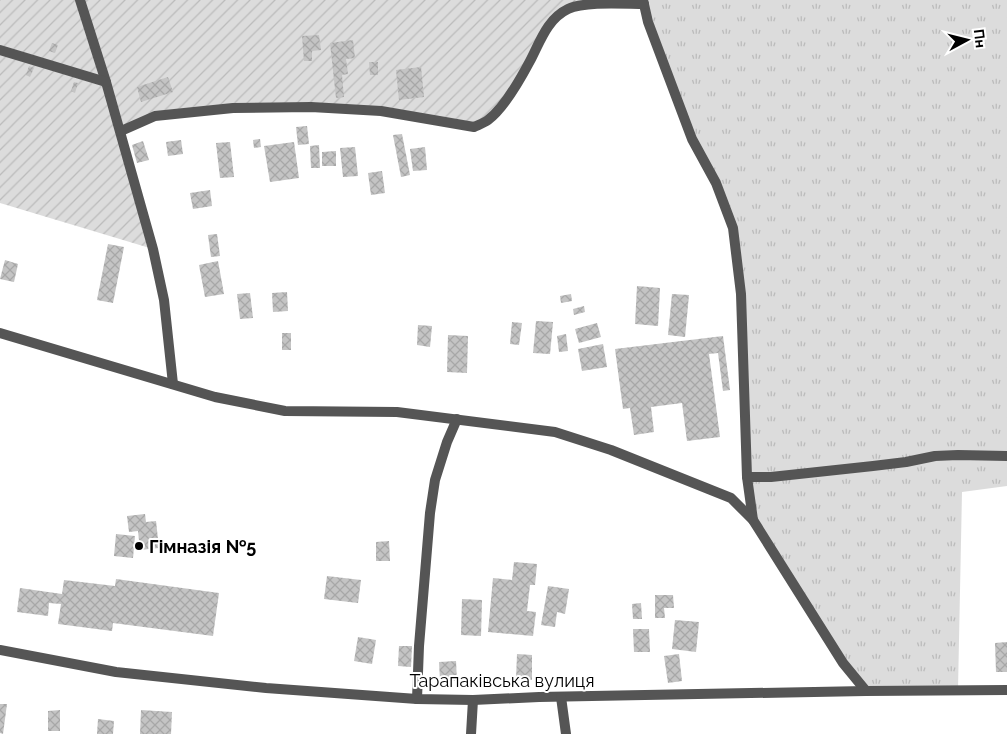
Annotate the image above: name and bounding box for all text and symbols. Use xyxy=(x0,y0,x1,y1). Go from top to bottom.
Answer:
north arrow xyxy=(942,15,992,65)
text: Пн xyxy=(971,28,989,49)
place label: Гімназія №5 xyxy=(149,536,256,557)
marker: Гімназія №5 xyxy=(133,540,145,552)
street label: Тарапаківська вулиця xyxy=(409,670,595,691)

